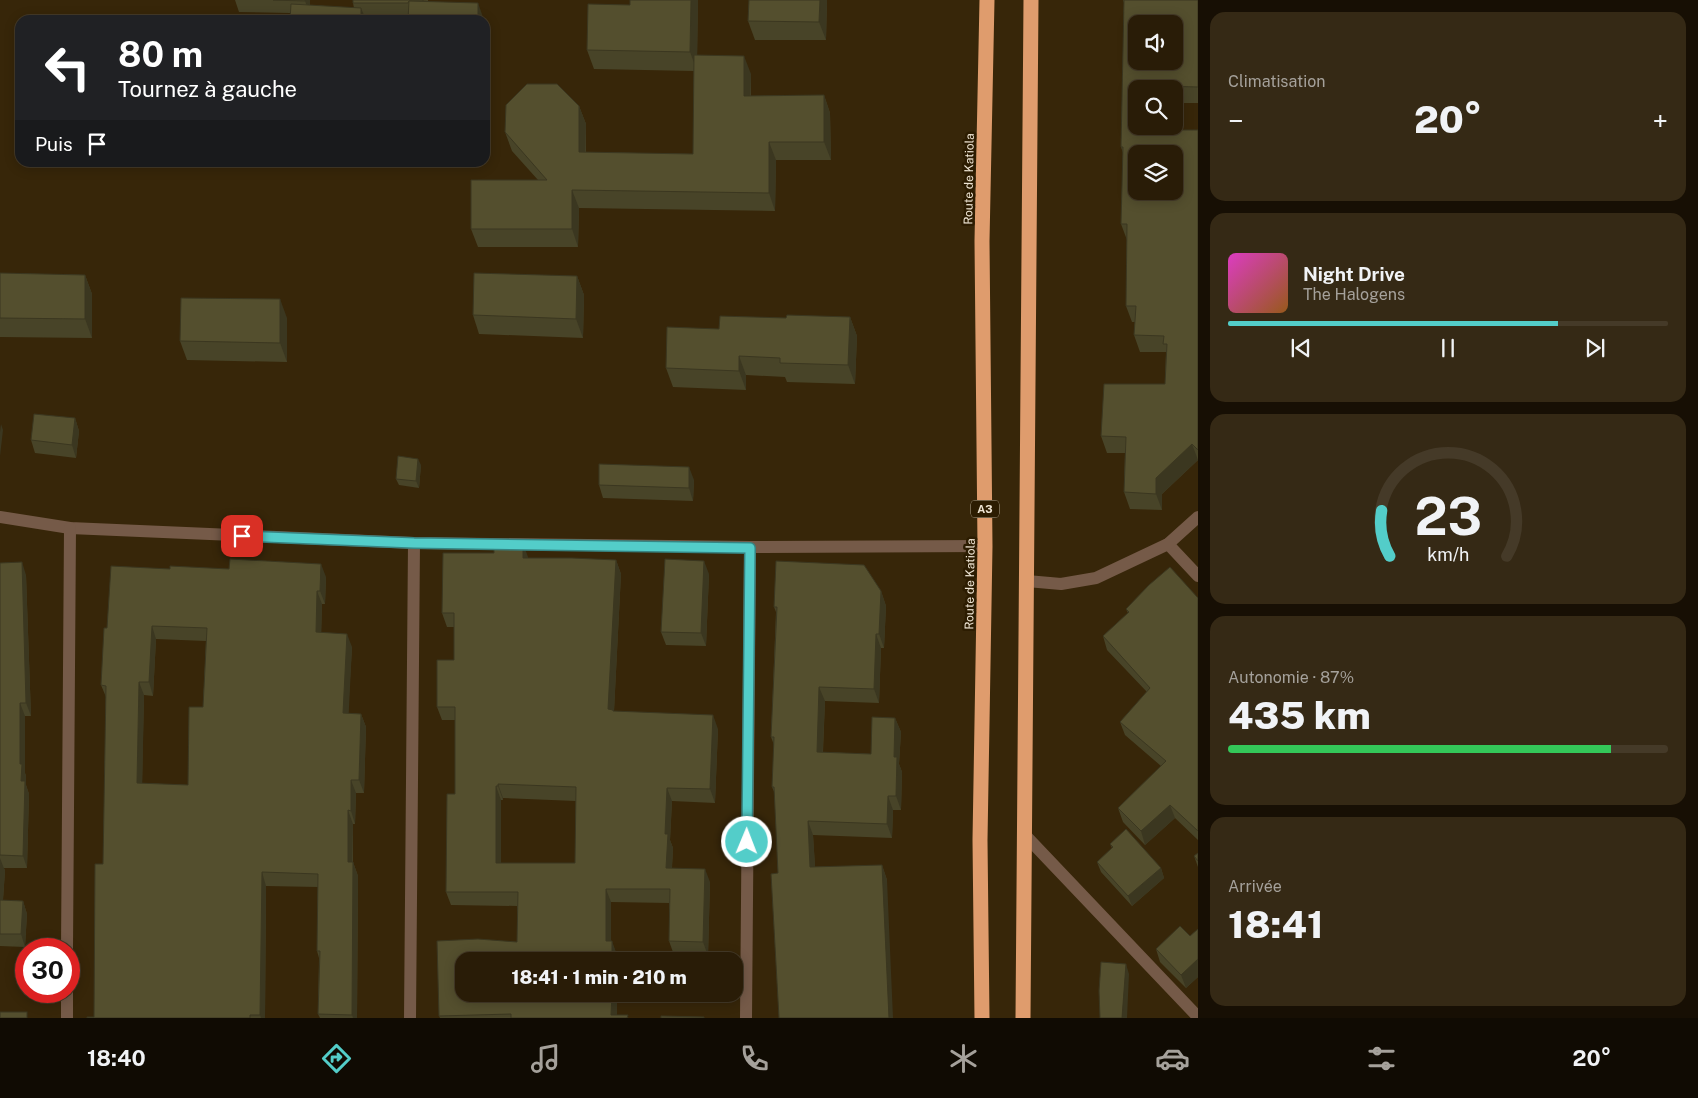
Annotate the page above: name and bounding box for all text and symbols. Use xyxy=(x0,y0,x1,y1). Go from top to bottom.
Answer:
map controls xyxy=(1128,15,1183,200)
button: sound xyxy=(1128,15,1183,70)
text: 80 m xyxy=(118,34,203,75)
icon: left xyxy=(35,35,100,100)
text: Climatisation xyxy=(1228,72,1325,91)
text: Tournez à gauche xyxy=(118,76,297,102)
button: search xyxy=(1128,80,1183,135)
text: 20° xyxy=(1414,97,1482,142)
text: − xyxy=(1228,104,1244,137)
text: + xyxy=(1652,104,1668,137)
icon: arrive xyxy=(83,130,111,158)
text: Puis xyxy=(35,133,73,155)
street label: Route de Katiola xyxy=(961,133,977,225)
button: layers xyxy=(1128,145,1183,200)
text: Night Drive xyxy=(1303,263,1405,285)
text: The Halogens xyxy=(1303,285,1405,304)
icon: previous xyxy=(1287,334,1315,362)
icon: pause xyxy=(1434,334,1462,362)
icon: next xyxy=(1581,334,1609,362)
text: 23 xyxy=(1414,486,1482,547)
road number: A3 xyxy=(971,500,999,518)
pin xyxy=(221,515,263,557)
icon: arrive xyxy=(228,522,256,550)
street label: Route de Katiola xyxy=(962,538,978,630)
text: km/h xyxy=(1427,544,1469,565)
text: Autonomie · 87% xyxy=(1228,668,1354,687)
text: 435 km xyxy=(1228,693,1371,738)
position arrow xyxy=(720,815,772,867)
text: Arrivée xyxy=(1228,877,1282,896)
text: 18:41 xyxy=(1228,902,1324,947)
speed limit sign: 30 xyxy=(15,938,80,1003)
text: 18:41 · 1 min · 210 m xyxy=(511,966,687,988)
icon: directions xyxy=(319,1041,354,1076)
icon: music xyxy=(528,1041,563,1076)
icon: phone xyxy=(737,1041,772,1076)
icon: climate xyxy=(946,1041,981,1076)
icon: car xyxy=(1155,1041,1190,1076)
icon: filters xyxy=(1364,1041,1399,1076)
text: 18:40 xyxy=(87,1045,146,1071)
text: 20° xyxy=(1572,1045,1611,1071)

